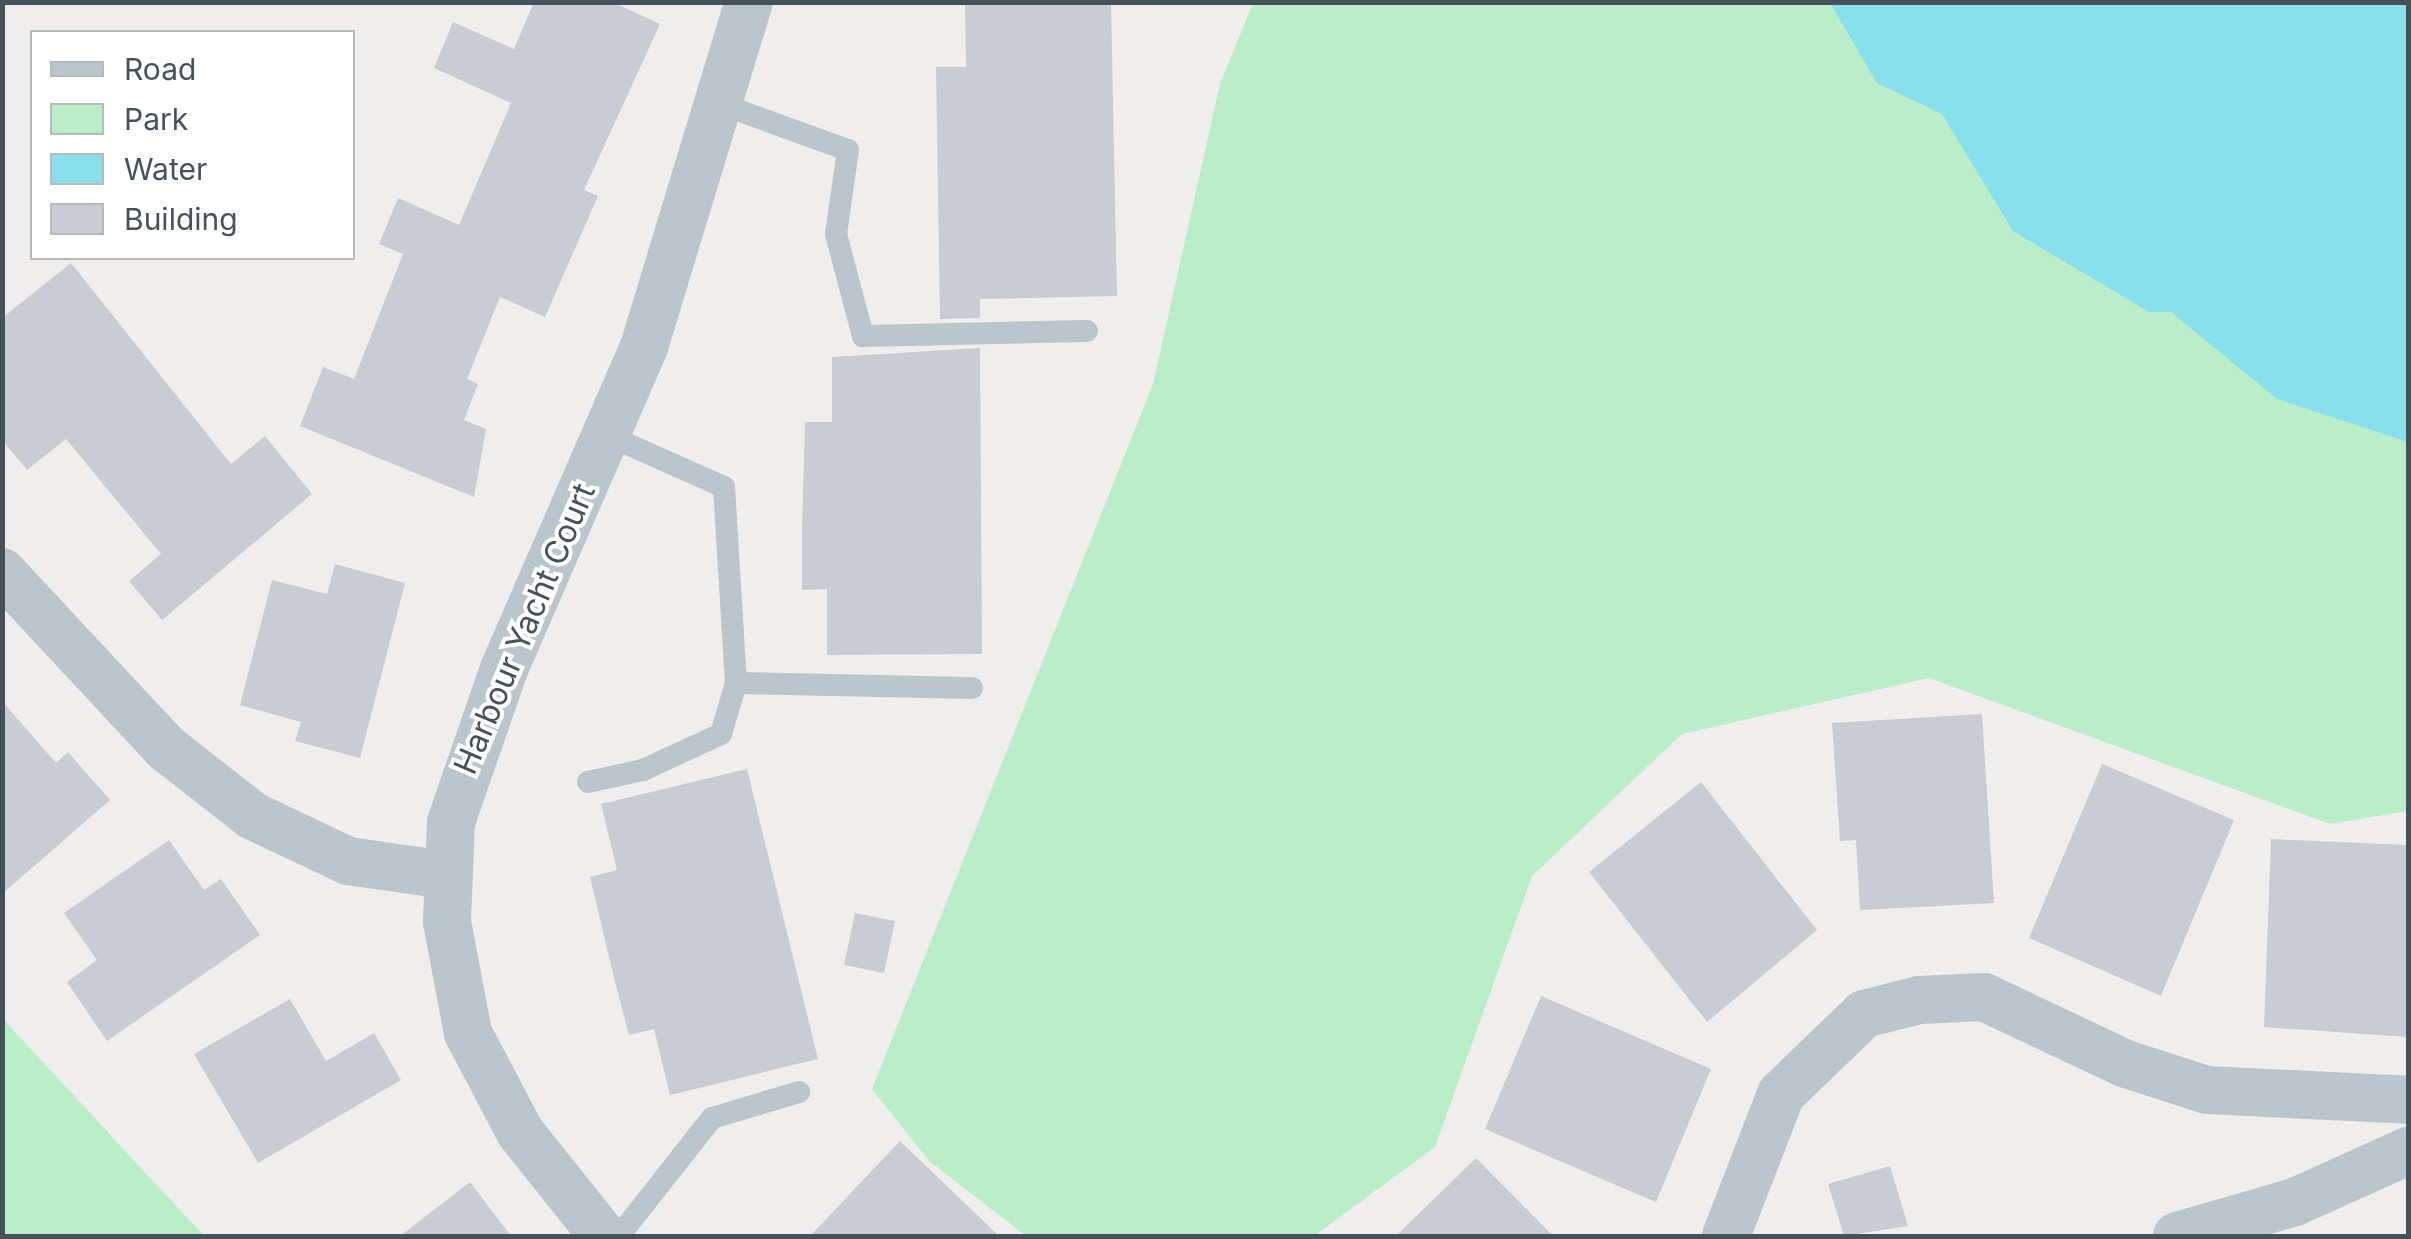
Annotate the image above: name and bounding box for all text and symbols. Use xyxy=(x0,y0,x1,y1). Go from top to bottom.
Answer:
legend xyxy=(30,30,355,260)
text: Road xyxy=(124,51,196,87)
text: Park xyxy=(124,101,188,137)
text: Water xyxy=(124,151,207,187)
text: Building xyxy=(124,201,238,237)
street label: Harbour Yacht Court xyxy=(446,478,604,780)

